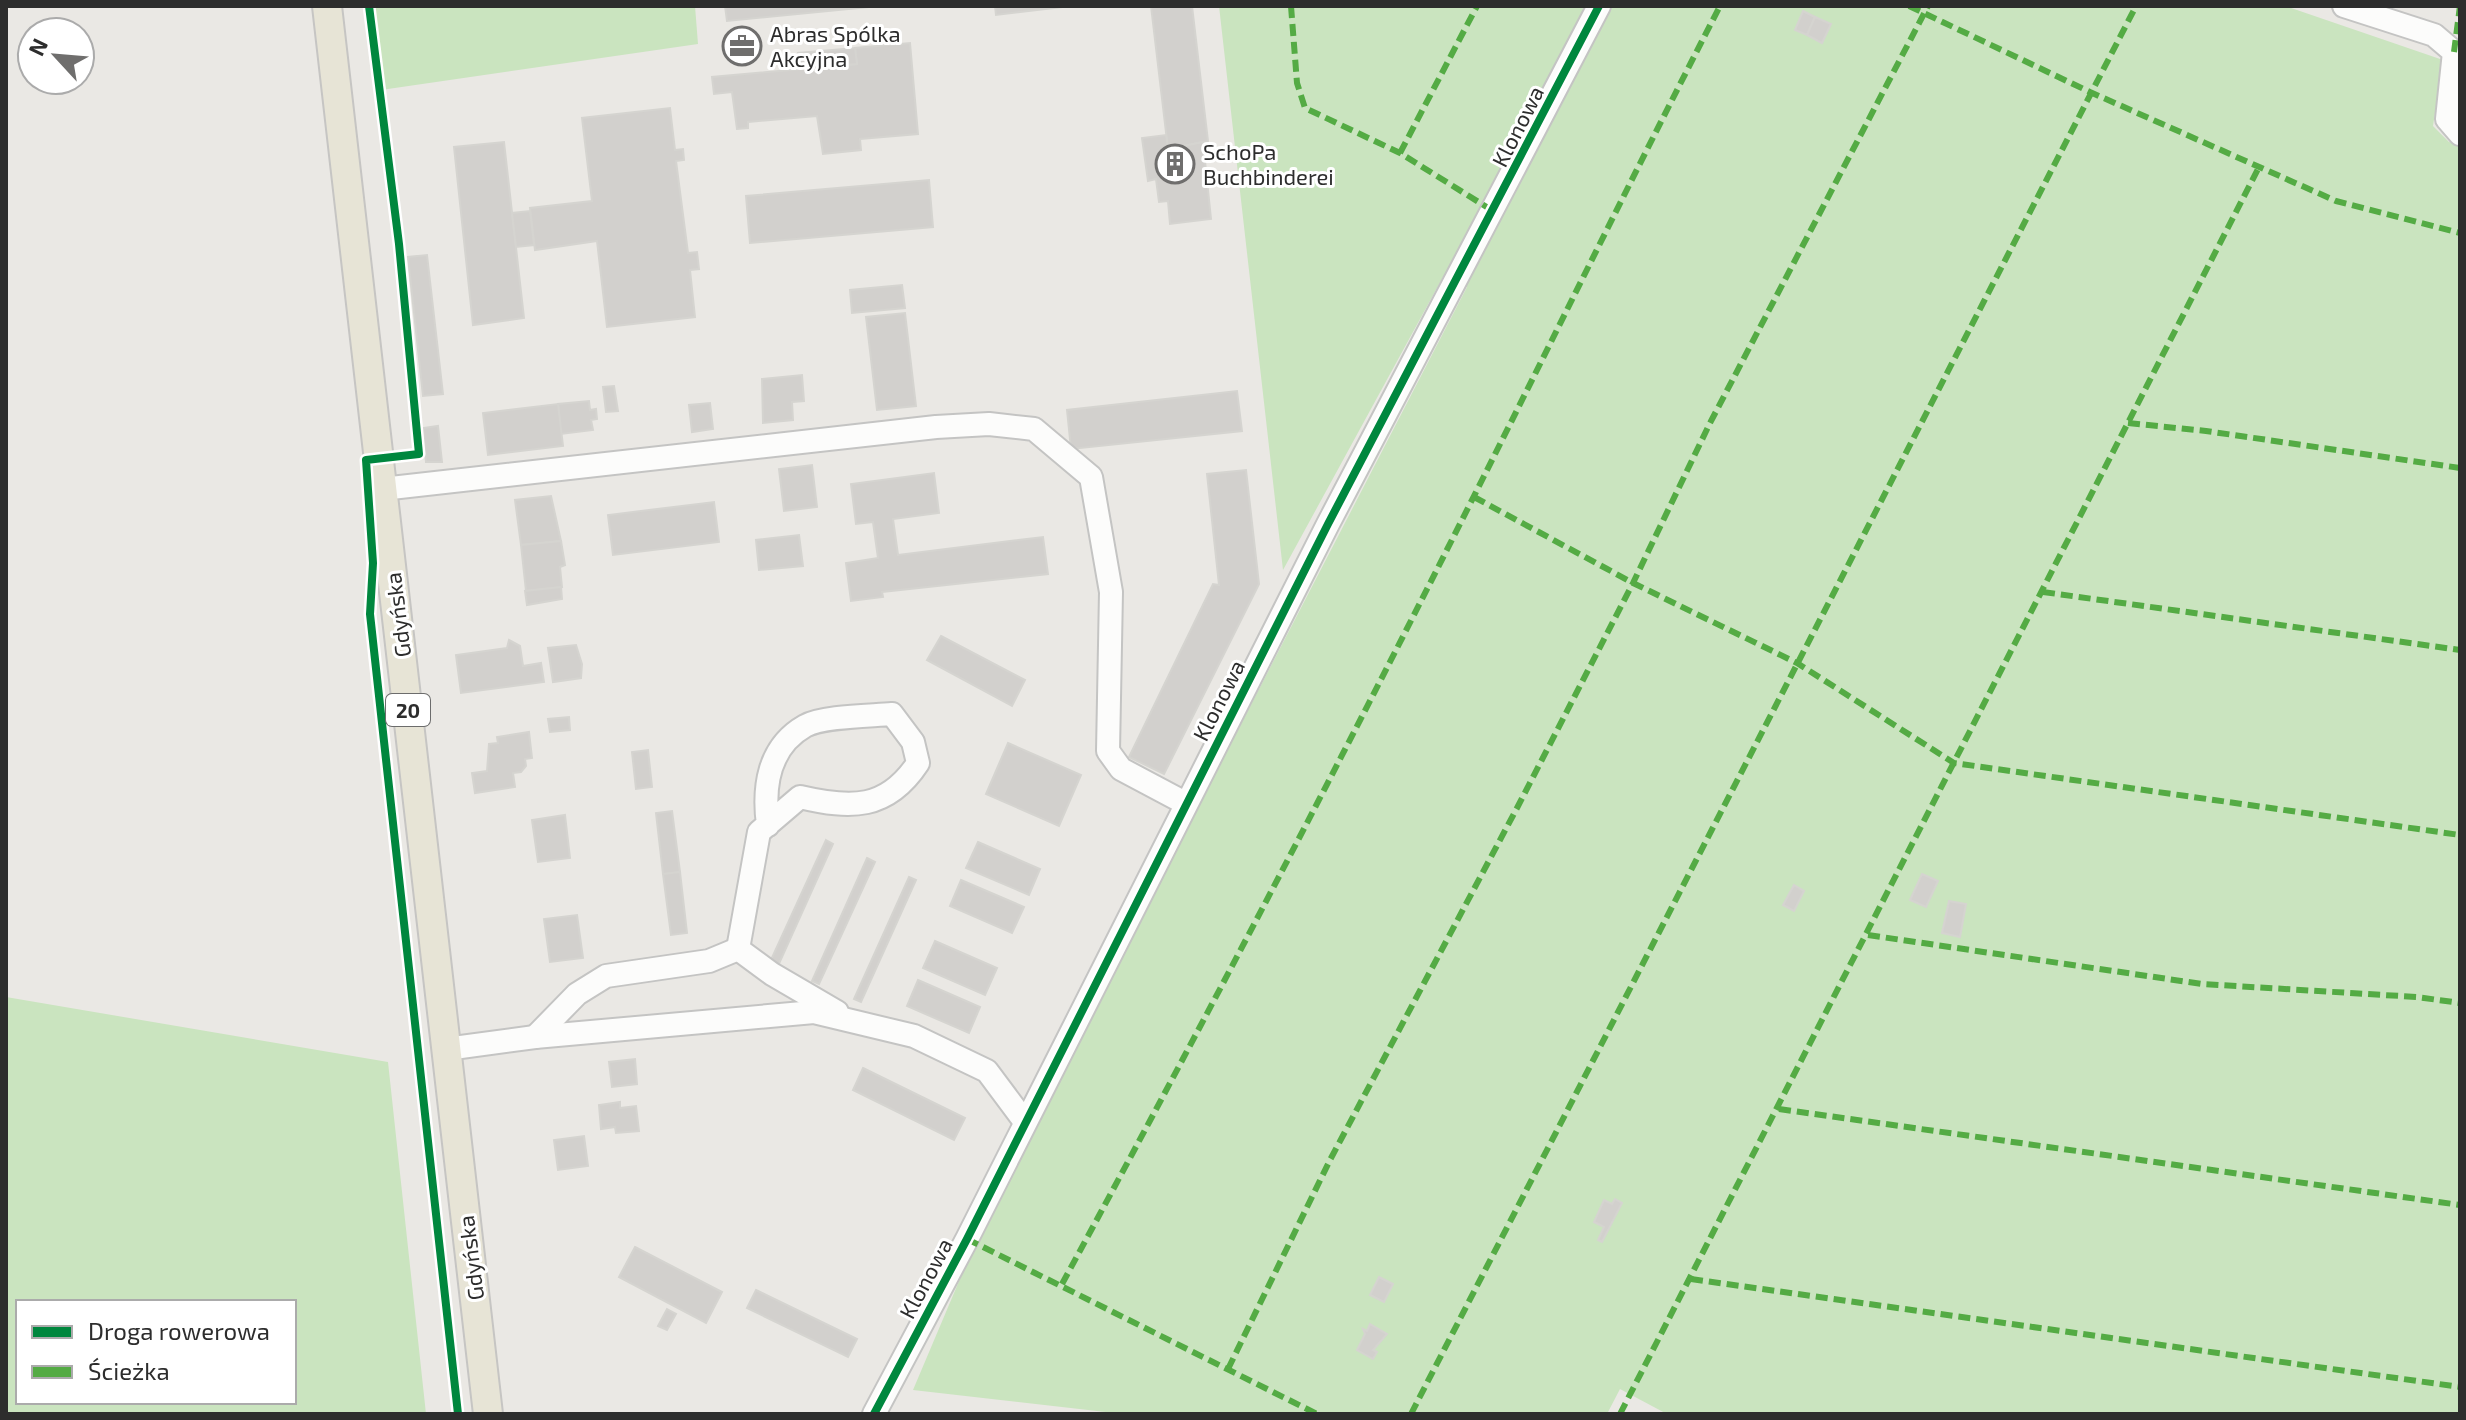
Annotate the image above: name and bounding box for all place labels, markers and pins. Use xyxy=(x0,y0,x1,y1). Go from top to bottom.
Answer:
place label: Abras Spólka Akcyjna xyxy=(770,20,901,72)
office icon: Abras Spólka Akcyjna xyxy=(721,25,763,67)
place label: SchoPa Buchbinderei xyxy=(1203,138,1334,189)
building icon: SchoPa Buchbinderei xyxy=(1154,143,1196,185)

